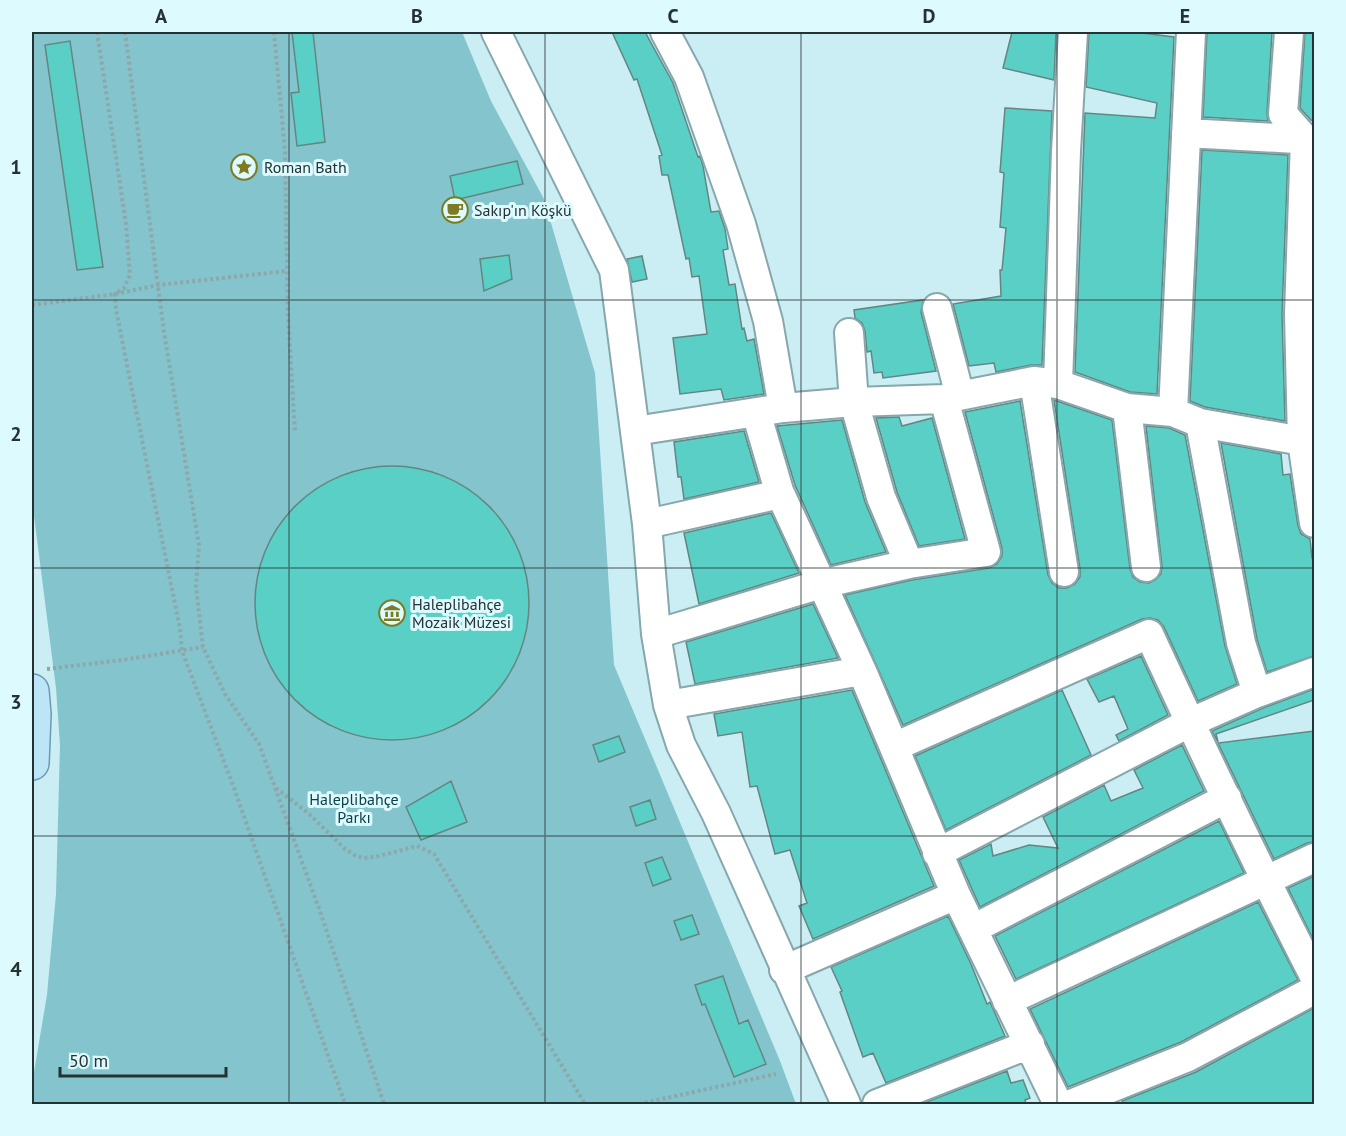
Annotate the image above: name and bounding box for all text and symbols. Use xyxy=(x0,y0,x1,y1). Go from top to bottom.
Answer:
text: A xyxy=(155,3,168,29)
text: B xyxy=(411,3,423,29)
text: C xyxy=(667,3,679,29)
text: D xyxy=(923,3,936,29)
text: E xyxy=(1180,3,1190,29)
place icon: Roman Bath xyxy=(229,152,259,182)
text: 1 xyxy=(10,154,22,180)
place label: Roman Bath xyxy=(264,157,347,177)
cafe icon: Sakıp'ın Köşkü xyxy=(440,195,470,225)
place label: Sakıp'ın Köşkü xyxy=(474,200,572,220)
text: 2 xyxy=(10,421,22,447)
place label: Haleplibahçe Mozaik Müzesi xyxy=(412,594,511,632)
museum icon: Haleplibahçe Mozaik Müzesi xyxy=(377,598,407,628)
text: 3 xyxy=(10,689,22,715)
park label: Haleplibahçe Parkı xyxy=(309,789,399,827)
text: 4 xyxy=(10,956,22,982)
scale bar xyxy=(60,1040,226,1078)
text: 50 m xyxy=(69,1049,108,1072)

